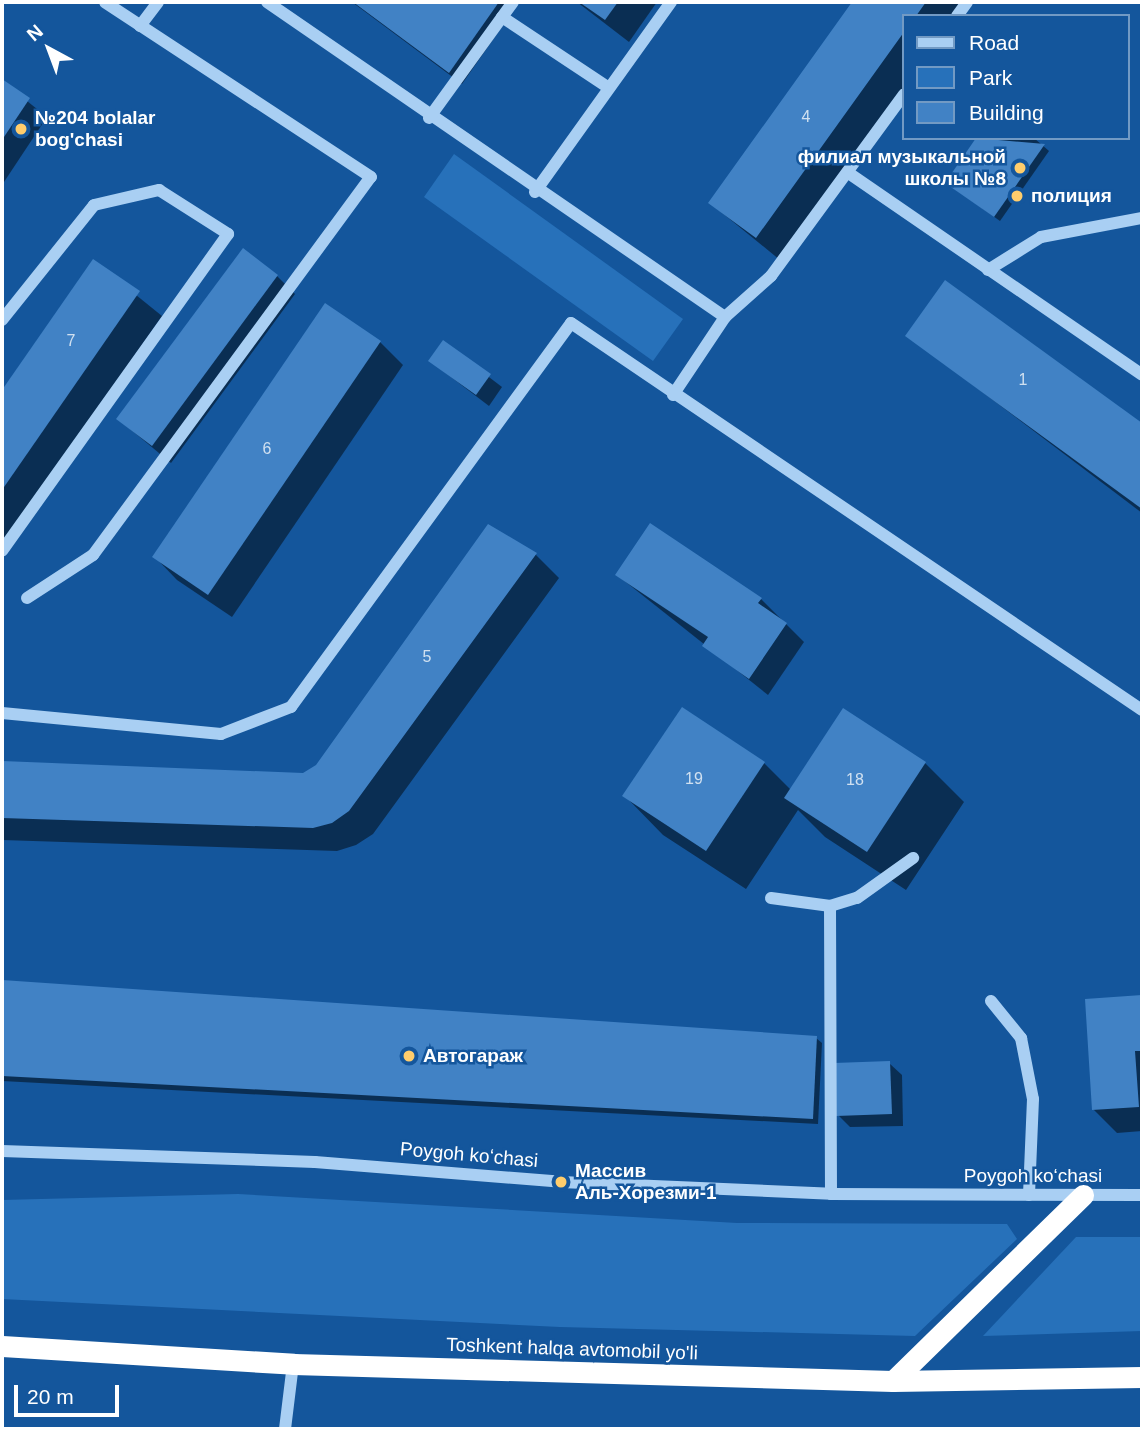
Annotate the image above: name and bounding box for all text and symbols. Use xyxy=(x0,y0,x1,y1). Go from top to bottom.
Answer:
north arrow xyxy=(14,14,84,84)
legend xyxy=(902,14,1130,140)
text: N xyxy=(23,20,47,45)
text: Road xyxy=(969,31,1019,54)
text: Park xyxy=(969,66,1012,89)
text: Building xyxy=(969,101,1044,124)
place label: №204 bolalar bog'chasi xyxy=(35,107,155,151)
house number: 4 xyxy=(802,107,810,127)
marker: №204 bolalar bog'chasi xyxy=(13,121,29,137)
place label: филиал музыкальной школы №8 xyxy=(798,146,1006,190)
marker: филиал музыкальной школы №8 xyxy=(1012,160,1028,176)
place label: полиция xyxy=(1031,185,1112,207)
marker: полиция xyxy=(1009,188,1025,204)
house number: 7 xyxy=(67,331,75,351)
house number: 1 xyxy=(1019,370,1027,390)
house number: 6 xyxy=(263,439,271,459)
house number: 5 xyxy=(423,647,431,667)
house number: 19 xyxy=(685,769,703,789)
house number: 18 xyxy=(846,770,864,790)
place label: Автогараж xyxy=(423,1045,523,1067)
marker: Автогараж xyxy=(401,1048,417,1064)
street label: Poygoh koʻchasi xyxy=(399,1138,539,1172)
place label: Массив Аль-Хорезми-1 xyxy=(575,1160,717,1204)
street label: Poygoh koʻchasi xyxy=(964,1165,1102,1187)
marker: Массив Аль-Хорезми-1 xyxy=(553,1174,569,1190)
street label: Toshkent halqa avtomobil yo'li xyxy=(446,1333,698,1365)
scale bar xyxy=(18,1372,122,1416)
text: 20 m xyxy=(27,1385,74,1408)

